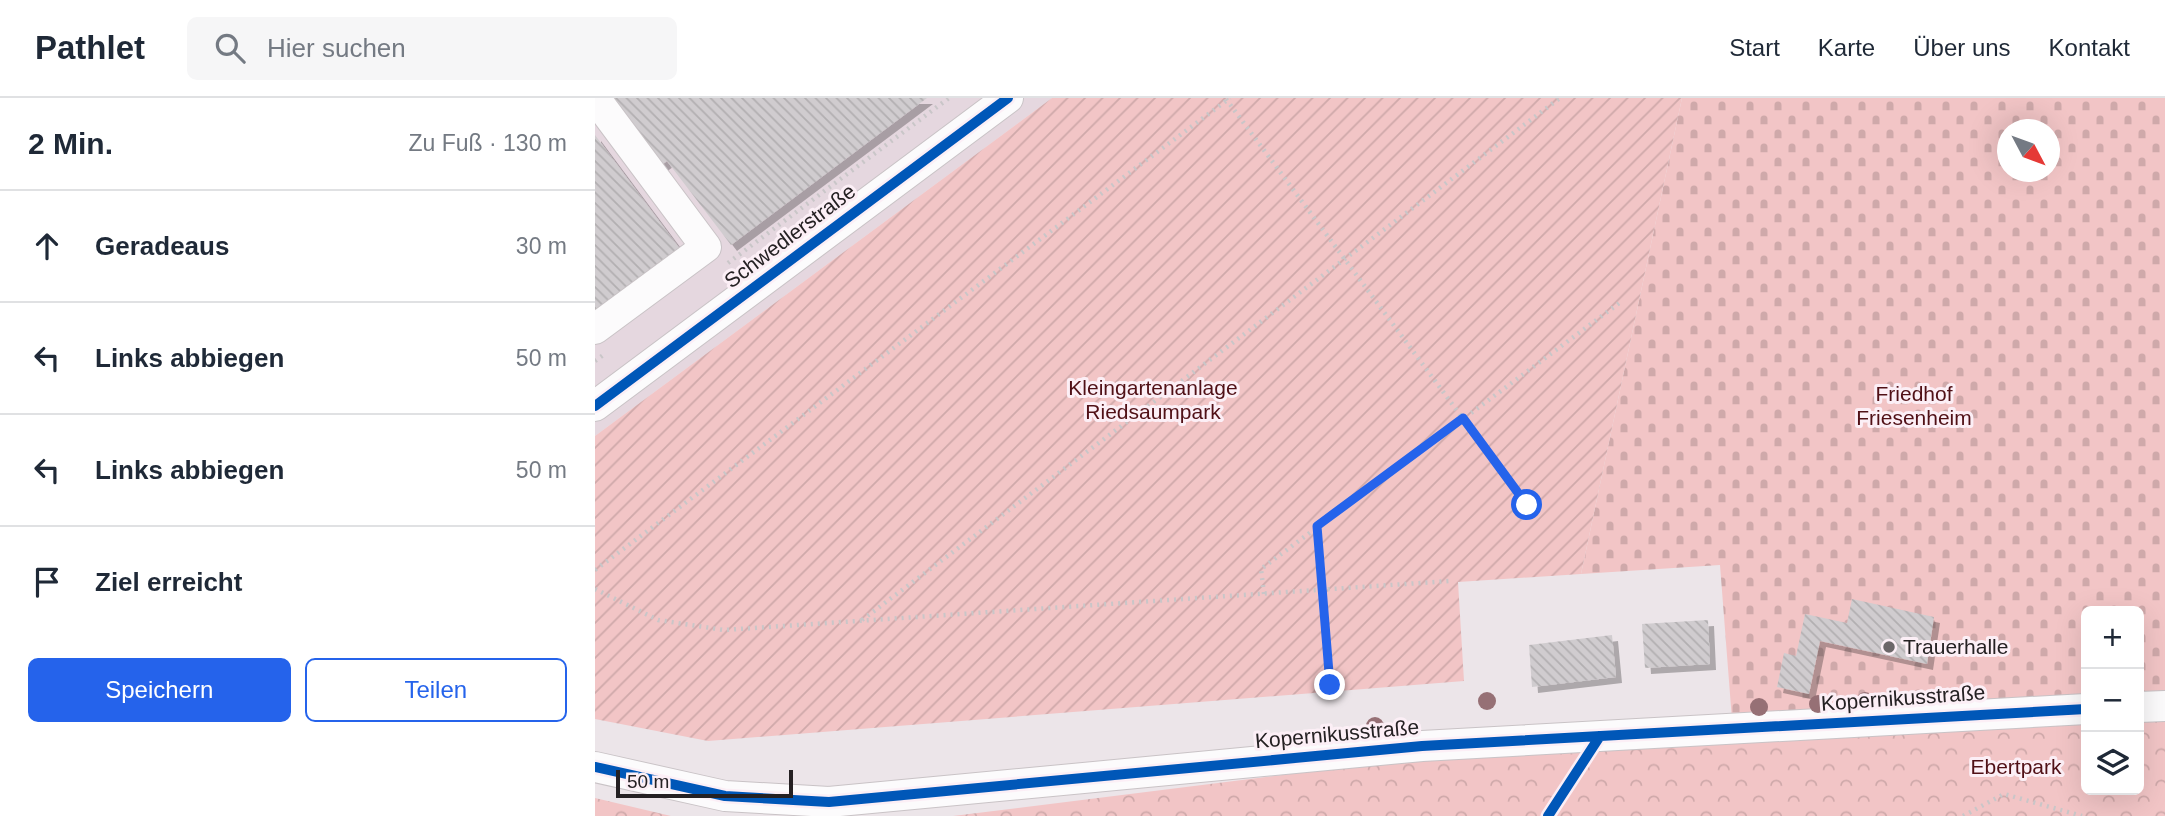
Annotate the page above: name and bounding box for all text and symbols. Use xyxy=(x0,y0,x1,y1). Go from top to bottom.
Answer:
search box xyxy=(187,17,677,80)
text: Pathlet xyxy=(35,29,145,66)
icon: search xyxy=(211,29,249,67)
text: Hier suchen xyxy=(267,33,406,63)
text: Start xyxy=(1729,34,1780,61)
text: Karte xyxy=(1818,34,1875,61)
text: Über uns xyxy=(1913,34,2011,61)
text: Kontakt xyxy=(2049,34,2130,61)
north arrow xyxy=(1997,119,2060,182)
text: 2 Min. xyxy=(28,127,113,160)
text: Zu Fuß · 130 m xyxy=(409,130,567,156)
street label: Schwedlerstraße xyxy=(720,179,860,292)
icon: ahead xyxy=(28,227,66,265)
text: Geradeaus xyxy=(95,231,229,261)
text: 30 m xyxy=(516,233,567,259)
icon: left xyxy=(28,339,66,377)
text: Links abbiegen xyxy=(95,343,284,373)
text: 50 m xyxy=(516,345,567,371)
park label: Kleingartenanlage Riedsaumpark xyxy=(1068,376,1238,423)
park label: Friedhof Friesenheim xyxy=(1856,382,1972,429)
icon: left xyxy=(28,451,66,489)
text: Links abbiegen xyxy=(95,455,284,485)
text: 50 m xyxy=(516,457,567,483)
route start xyxy=(1511,489,1542,520)
icon: arrive xyxy=(28,563,66,601)
text: Ziel erreicht xyxy=(95,567,242,597)
map controls xyxy=(2081,606,2144,795)
button: + xyxy=(2081,606,2144,669)
place label: Trauerhalle xyxy=(1903,635,2008,658)
marker: Trauerhalle xyxy=(1881,639,1897,655)
button: Speichern xyxy=(28,658,291,722)
button: Teilen xyxy=(305,658,567,722)
route end xyxy=(1314,669,1345,700)
button: − xyxy=(2081,669,2144,732)
street label: Kopernikusstraße xyxy=(1820,680,1986,715)
street label: Kopernikusstraße xyxy=(1254,715,1420,752)
button: layers xyxy=(2081,732,2144,795)
park label: Ebertpark xyxy=(1970,755,2062,778)
scale bar xyxy=(616,767,793,799)
text: 50 m xyxy=(627,771,669,792)

